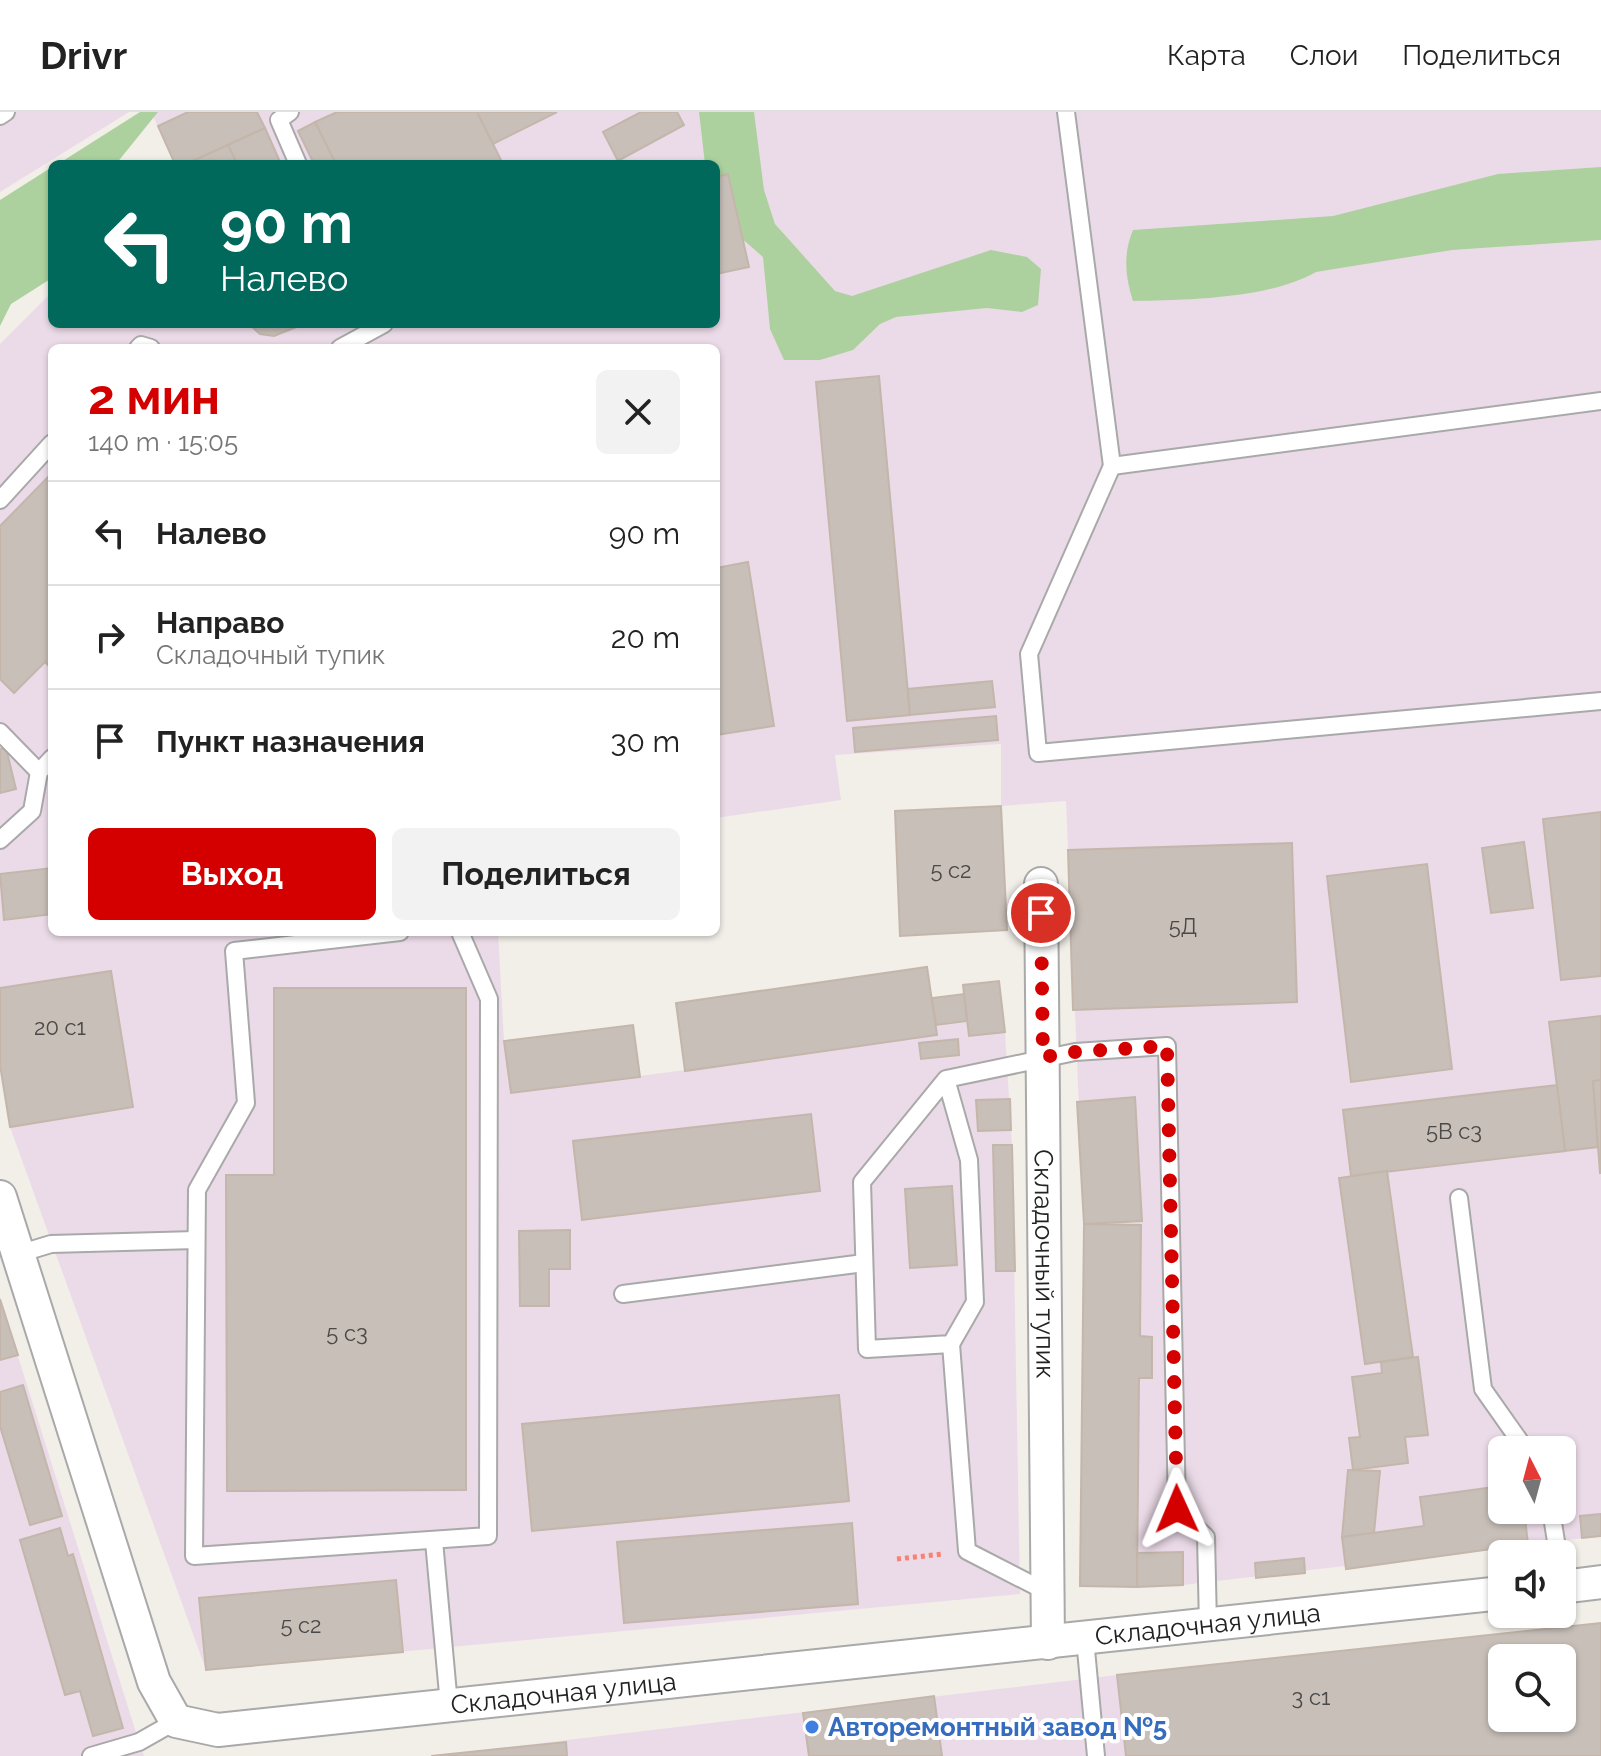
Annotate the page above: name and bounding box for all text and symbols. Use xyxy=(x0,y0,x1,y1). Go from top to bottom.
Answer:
text: Drivr xyxy=(40,33,127,78)
text: Карта xyxy=(1167,39,1246,72)
text: Слои xyxy=(1290,39,1358,72)
text: Поделиться xyxy=(1402,39,1561,72)
text: 90 m xyxy=(220,190,353,256)
icon: left xyxy=(88,192,192,296)
text: Налево xyxy=(220,257,348,299)
text: 2 мин xyxy=(88,369,220,425)
button: close xyxy=(596,370,680,454)
text: 140 m · 15:05 xyxy=(88,427,238,457)
icon: left xyxy=(88,511,132,555)
text: Налево xyxy=(156,516,266,551)
text: 90 m xyxy=(609,516,680,551)
text: Направо xyxy=(156,605,285,640)
icon: right xyxy=(88,615,132,659)
text: 20 m xyxy=(611,620,680,655)
text: Складочный тупик xyxy=(156,640,385,670)
icon: arrive xyxy=(88,719,132,763)
text: Пункт назначения xyxy=(156,724,425,759)
text: 30 m xyxy=(610,724,680,759)
button: Выход xyxy=(88,828,376,920)
button: Поделиться xyxy=(392,828,680,920)
house number: 5 с2 xyxy=(930,857,972,883)
pin xyxy=(1007,879,1075,947)
icon: arrive xyxy=(1019,891,1063,935)
house number: 5Д xyxy=(1169,913,1197,939)
house number: 20 с1 xyxy=(34,1014,86,1040)
house number: 5В с3 xyxy=(1426,1118,1482,1144)
street label: Складочный тупик xyxy=(1028,1149,1061,1379)
house number: 5 с3 xyxy=(326,1320,368,1346)
north arrow xyxy=(1488,1436,1576,1524)
map controls xyxy=(1488,1436,1576,1732)
position arrow xyxy=(1135,1467,1219,1551)
button: sound xyxy=(1488,1540,1576,1628)
street label: Складочная улица xyxy=(1094,1597,1322,1651)
house number: 5 с2 xyxy=(280,1612,322,1638)
button: search xyxy=(1488,1644,1576,1732)
street label: Складочная улица xyxy=(449,1666,678,1720)
house number: 3 с1 xyxy=(1292,1684,1330,1710)
place label: Авторемонтный завод №5 xyxy=(828,1712,1167,1742)
marker: Авторемонтный завод №5 xyxy=(803,1718,821,1736)

